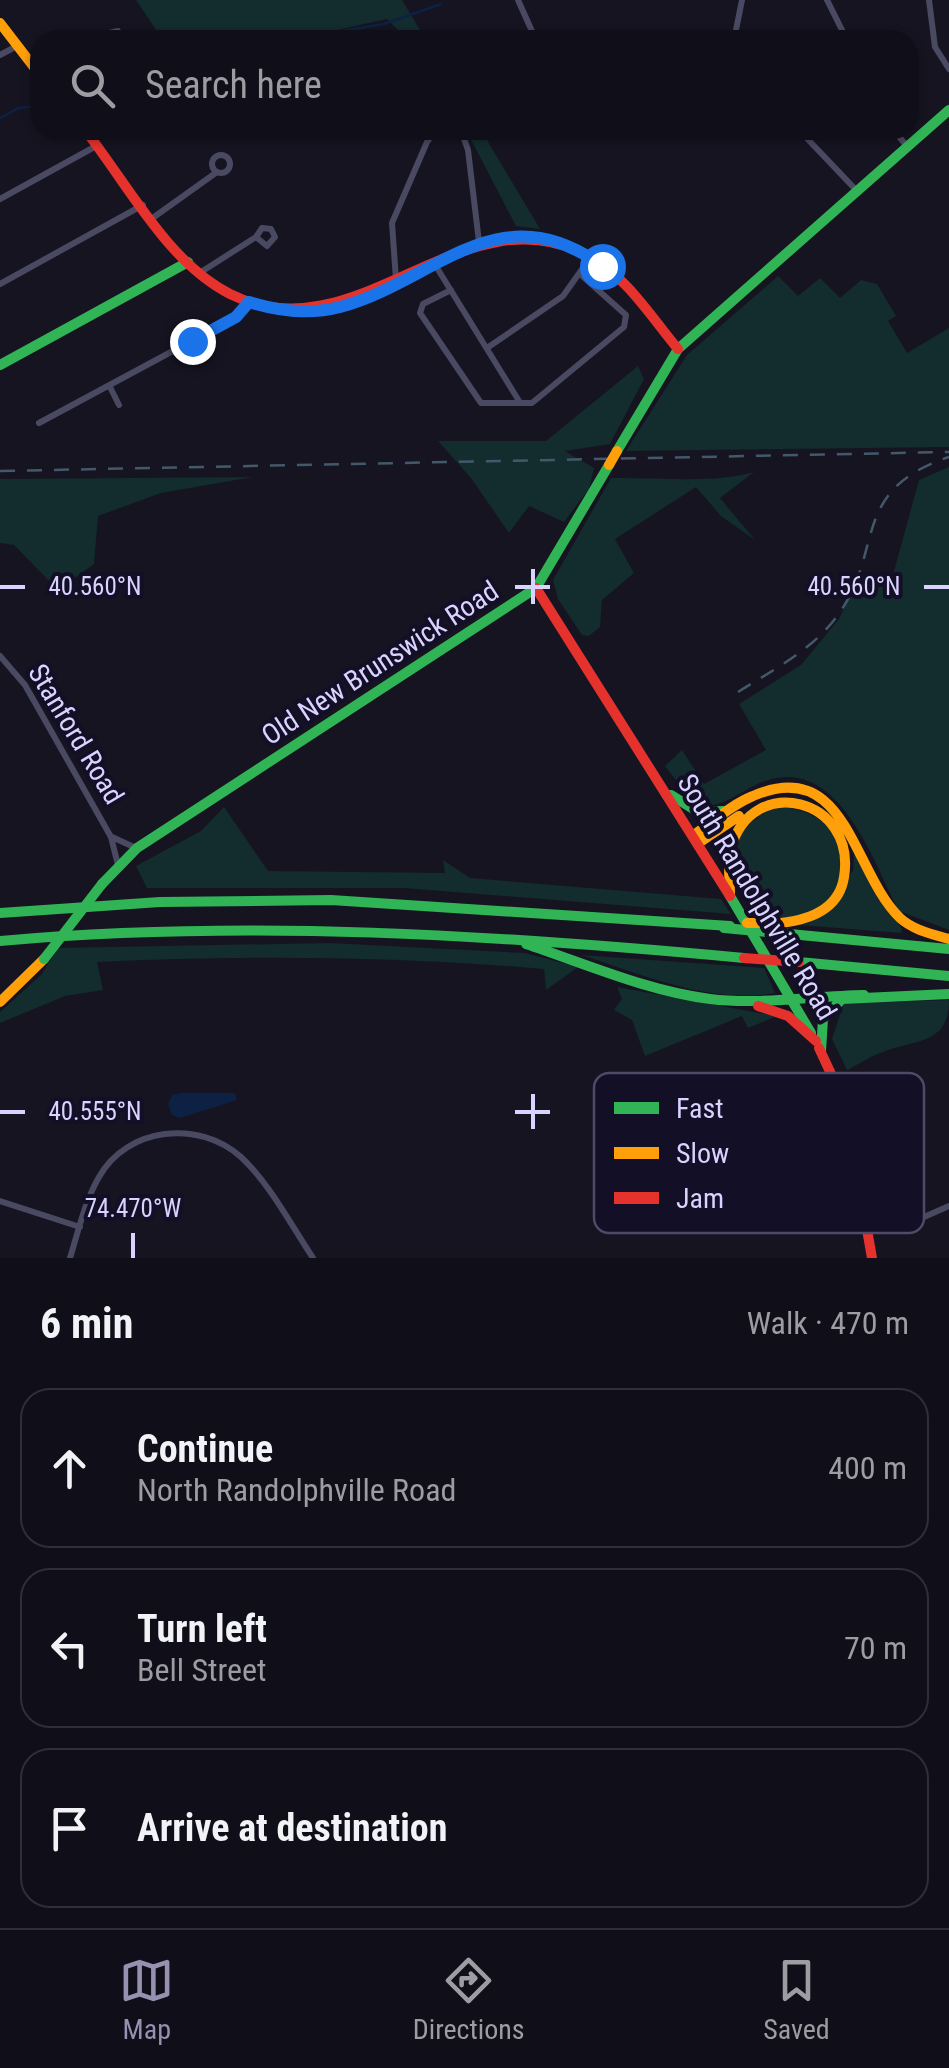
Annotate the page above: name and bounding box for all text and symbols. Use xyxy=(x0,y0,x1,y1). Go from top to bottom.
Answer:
search box xyxy=(30,30,919,140)
icon: search xyxy=(65,58,120,113)
text: Search here xyxy=(145,63,322,107)
route start xyxy=(580,244,626,290)
route end xyxy=(170,319,216,365)
text: 40.560°N xyxy=(48,572,142,601)
text: 40.560°N xyxy=(807,572,901,601)
street label: Old New Brunswick Road xyxy=(256,574,504,752)
street label: Stanford Road xyxy=(21,658,131,810)
street label: South Randolphville Road xyxy=(671,768,843,1026)
legend xyxy=(594,1073,924,1233)
text: Fast xyxy=(676,1092,723,1125)
text: 40.555°N xyxy=(48,1097,142,1126)
text: Slow xyxy=(676,1137,729,1170)
text: Jam xyxy=(676,1182,724,1215)
text: 74.470°W xyxy=(85,1194,181,1223)
text: 6 min xyxy=(40,1299,133,1348)
text: Walk · 470 m xyxy=(747,1304,909,1342)
text: Continue xyxy=(137,1427,273,1471)
icon: ahead xyxy=(42,1441,97,1496)
text: 400 m xyxy=(828,1449,907,1487)
text: North Randolphville Road xyxy=(137,1471,456,1509)
text: Turn left xyxy=(137,1607,267,1651)
icon: left xyxy=(42,1621,97,1676)
text: 70 m xyxy=(844,1629,907,1667)
text: Bell Street xyxy=(137,1651,266,1689)
icon: arrive xyxy=(42,1801,97,1856)
text: Arrive at destination xyxy=(137,1806,447,1850)
tab: Map xyxy=(119,1953,174,2046)
tab: Directions xyxy=(413,1953,525,2046)
tab: Saved xyxy=(763,1953,830,2046)

